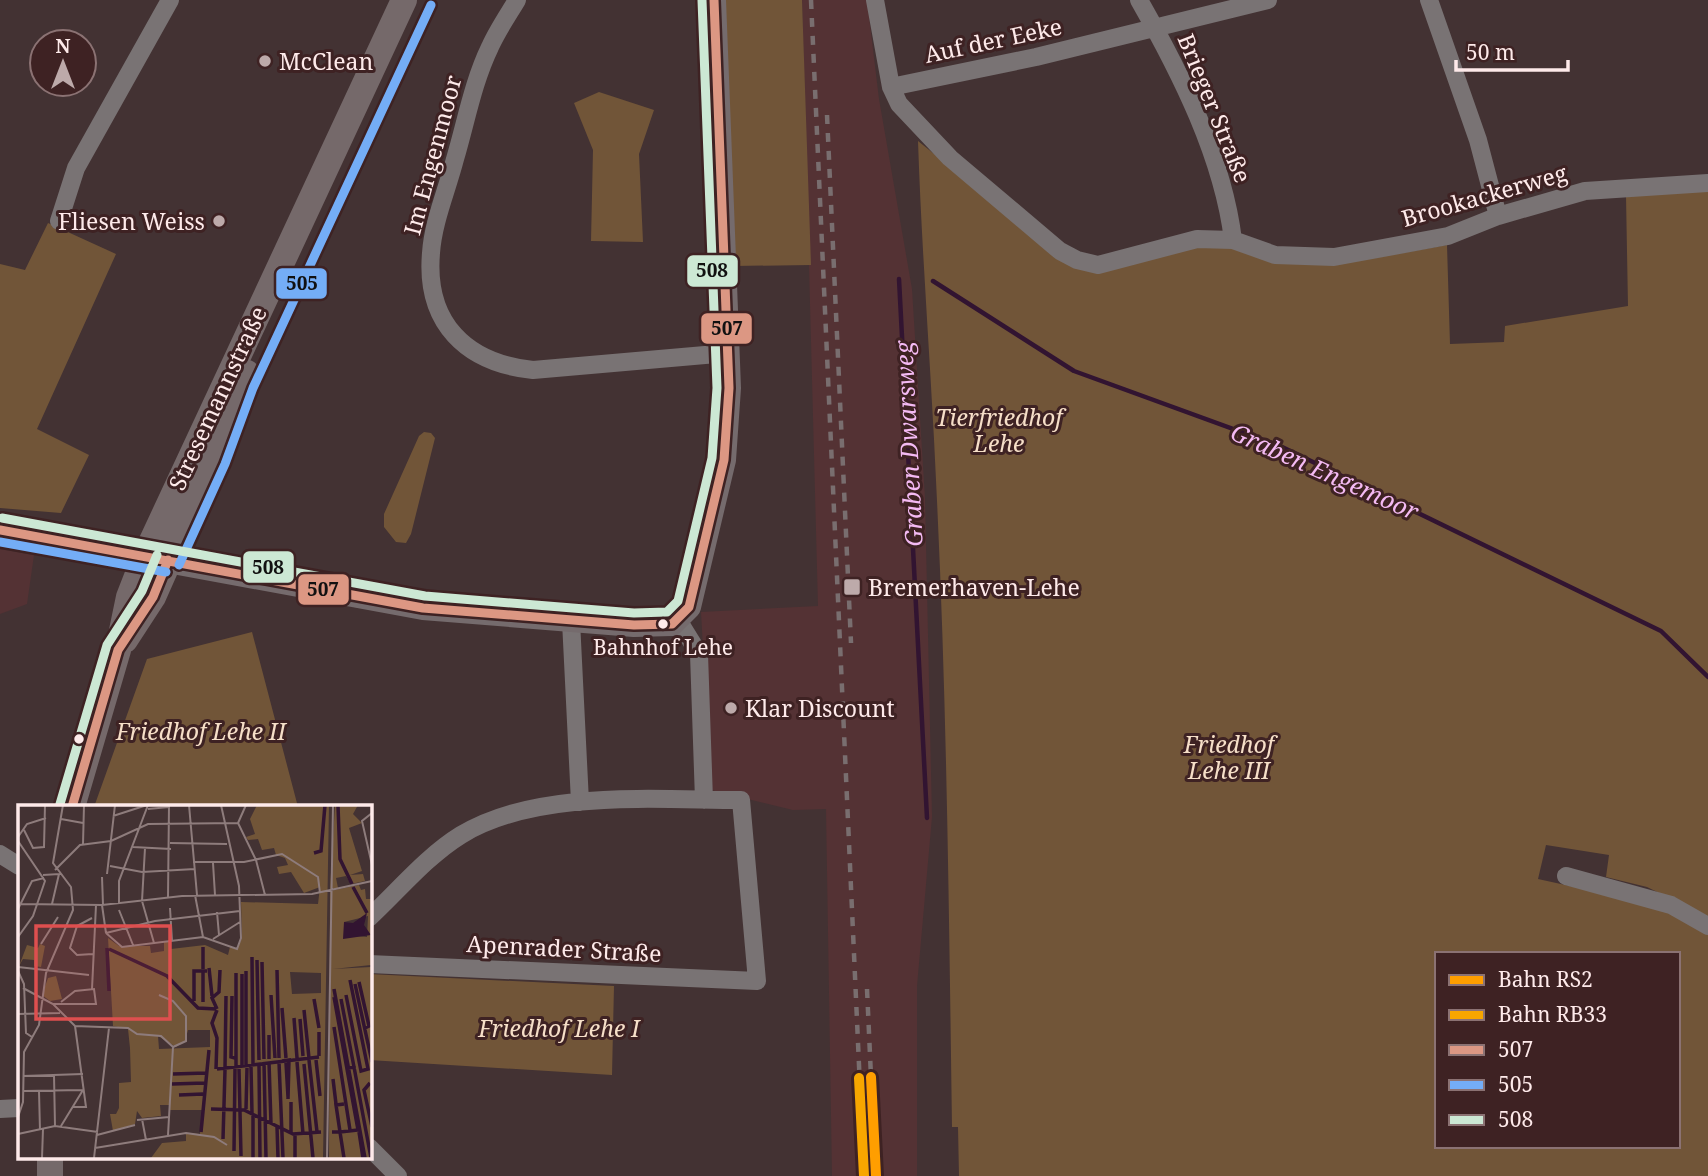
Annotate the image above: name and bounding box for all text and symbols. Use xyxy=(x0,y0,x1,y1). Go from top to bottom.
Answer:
street label: Auf der Eeke xyxy=(921,10,1065,70)
north arrow xyxy=(28,28,98,98)
scale bar xyxy=(1456,28,1568,72)
street label: Brieger Straße xyxy=(1171,29,1259,187)
text: N xyxy=(56,33,71,59)
text: 50 m xyxy=(1466,38,1515,66)
place label: McClean xyxy=(279,45,373,77)
marker: McClean xyxy=(257,53,273,69)
street label: Im Engenmoor xyxy=(395,72,469,238)
street label: Brookackerweg xyxy=(1398,156,1571,234)
place label: Fliesen Weiss xyxy=(58,205,205,237)
marker: Fliesen Weiss xyxy=(211,213,227,229)
line badge: 508 xyxy=(686,254,739,288)
text: 508 xyxy=(696,257,728,283)
line badge: 505 xyxy=(275,267,328,300)
text: 505 xyxy=(286,270,318,296)
street label: Stresemannstraße xyxy=(160,301,274,495)
line badge: 507 xyxy=(700,312,753,345)
text: 507 xyxy=(711,315,743,341)
water label: Graben Dwarsweg xyxy=(886,339,930,548)
park label: Tierfriedhof Lehe xyxy=(935,401,1067,459)
water label: Graben Engemoor xyxy=(1226,415,1425,528)
line badge: 508 xyxy=(242,550,295,584)
text: 508 xyxy=(252,554,284,580)
place label: Bremerhaven-Lehe xyxy=(868,571,1080,603)
line badge: 507 xyxy=(297,573,350,606)
text: 507 xyxy=(307,576,339,602)
marker: Bremerhaven-Lehe xyxy=(842,577,862,597)
marker: Bahnhof Lehe xyxy=(656,617,670,631)
place label: Bahnhof Lehe xyxy=(593,633,733,661)
place label: Klar Discount xyxy=(745,692,895,724)
marker: Klar Discount xyxy=(723,700,739,716)
park label: Friedhof Lehe II xyxy=(115,715,288,747)
park label: Friedhof Lehe III xyxy=(1183,728,1279,786)
unlabelled marker xyxy=(72,732,86,746)
inset map xyxy=(18,805,371,1158)
street label: Apenrader Straße xyxy=(466,927,662,969)
legend xyxy=(1435,952,1680,1148)
text: Bahn RS2 xyxy=(1498,965,1593,993)
text: Bahn RB33 xyxy=(1498,1000,1607,1028)
park label: Friedhof Lehe I xyxy=(477,1012,641,1044)
text: 507 xyxy=(1498,1035,1533,1063)
text: 505 xyxy=(1498,1070,1533,1098)
text: 508 xyxy=(1498,1105,1533,1133)

